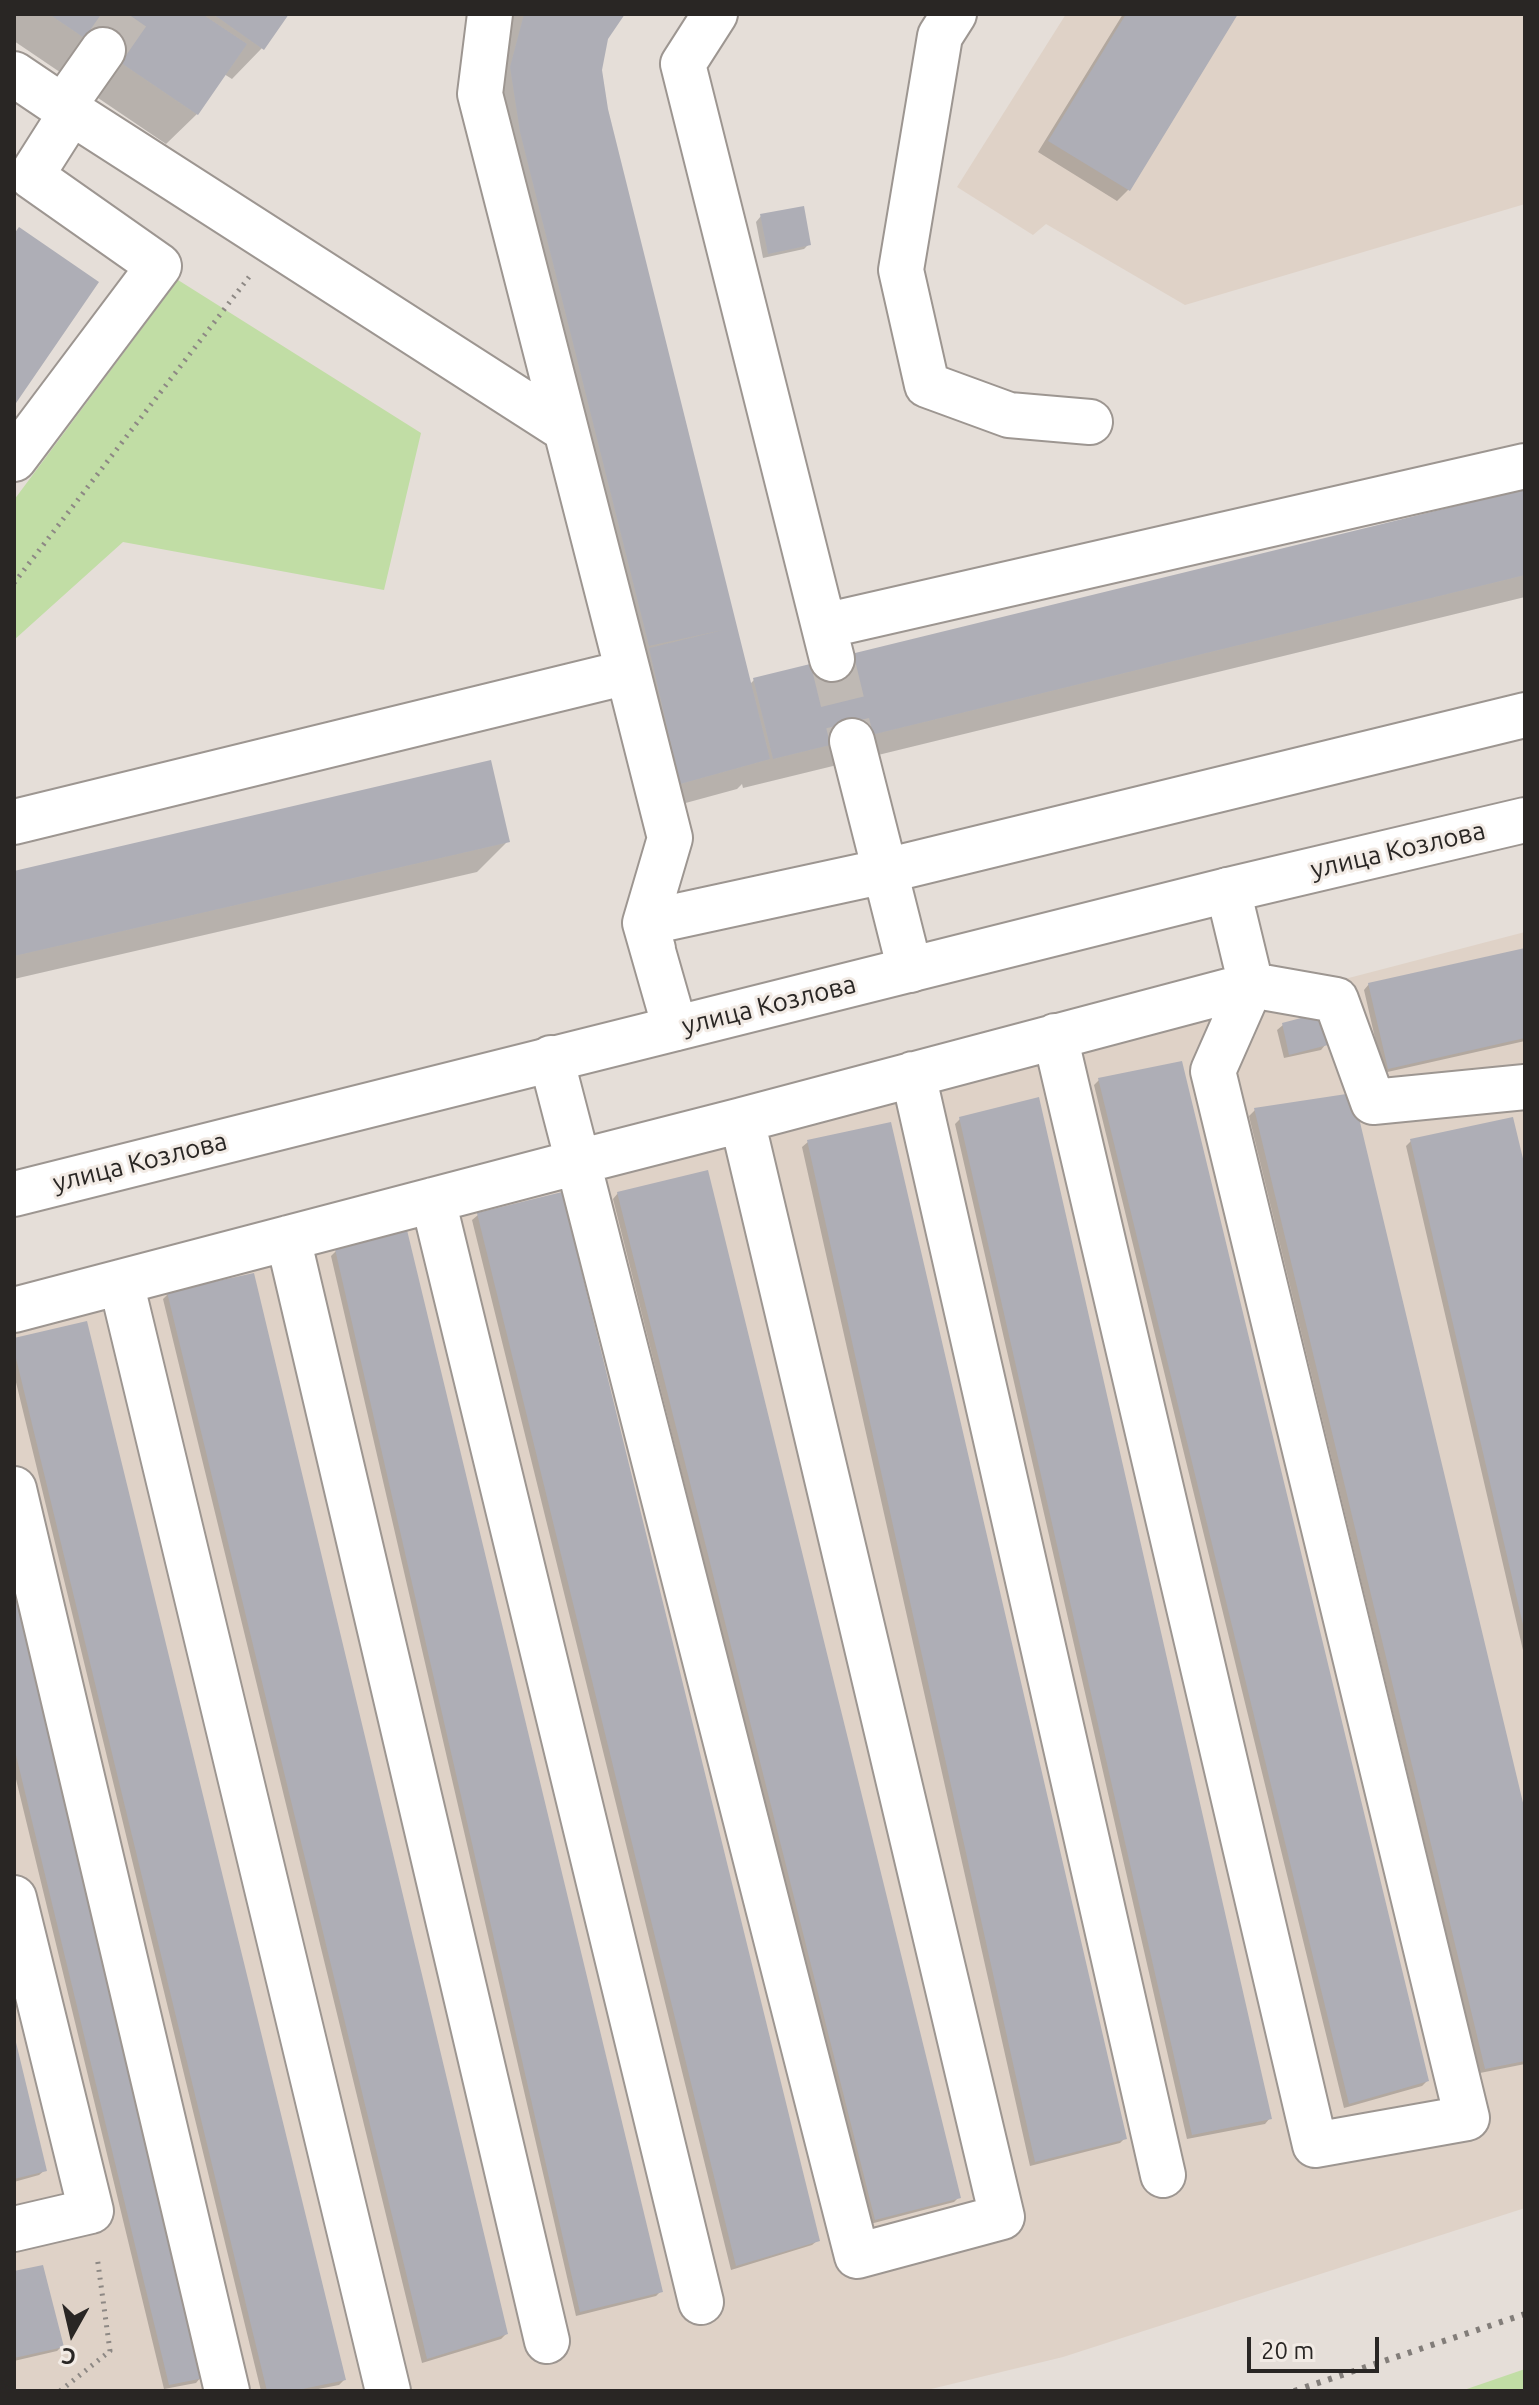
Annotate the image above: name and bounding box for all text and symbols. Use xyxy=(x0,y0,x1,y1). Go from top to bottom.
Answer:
street label: улица Козлова xyxy=(1308,815,1488,885)
street label: улица Козлова xyxy=(679,968,859,1042)
street label: улица Козлова xyxy=(50,1125,230,1199)
north arrow xyxy=(32,2293,112,2373)
scale bar xyxy=(1251,2321,1383,2371)
text: 20 m xyxy=(1261,2337,1314,2364)
text: С xyxy=(60,2344,77,2371)

